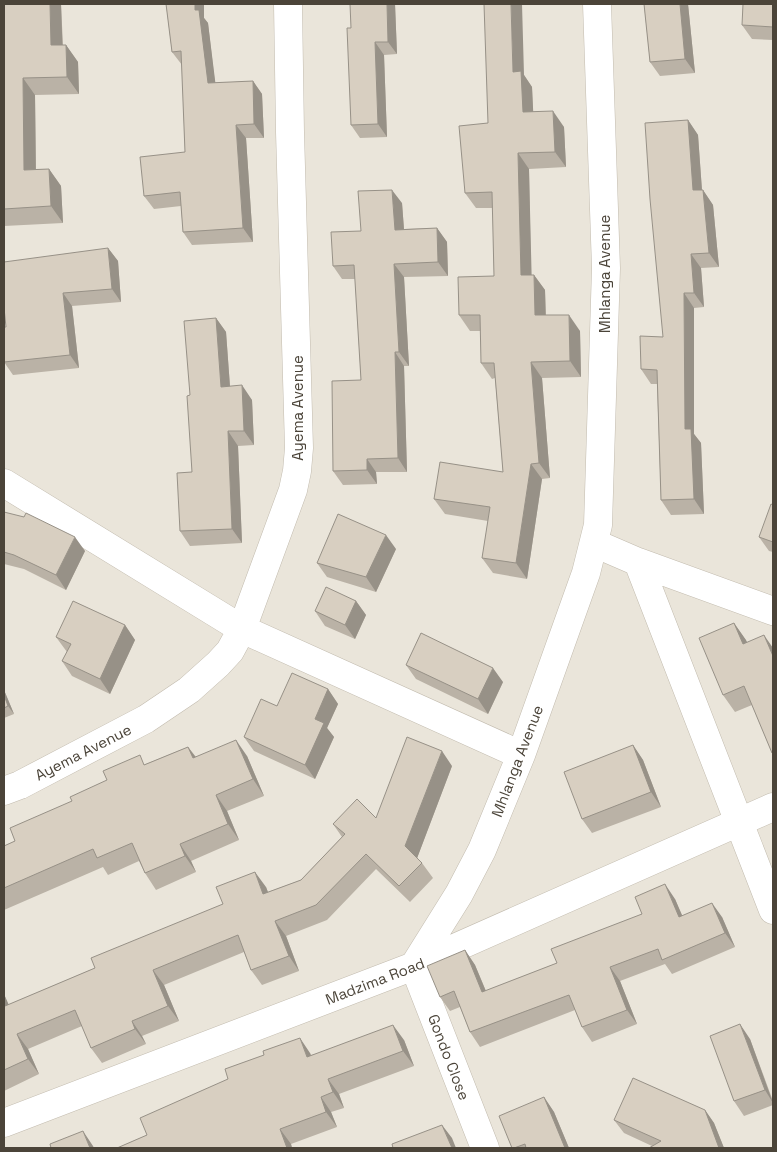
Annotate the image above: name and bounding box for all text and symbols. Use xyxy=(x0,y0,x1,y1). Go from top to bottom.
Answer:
street label: Mhlanga Avenue xyxy=(595,215,614,333)
street label: Ayema Avenue xyxy=(288,355,307,461)
street label: Mhlanga Avenue xyxy=(487,702,547,820)
street label: Ayema Avenue xyxy=(32,719,134,784)
street label: Madzima Road xyxy=(323,953,427,1009)
street label: Gondo Close xyxy=(424,1011,474,1103)

